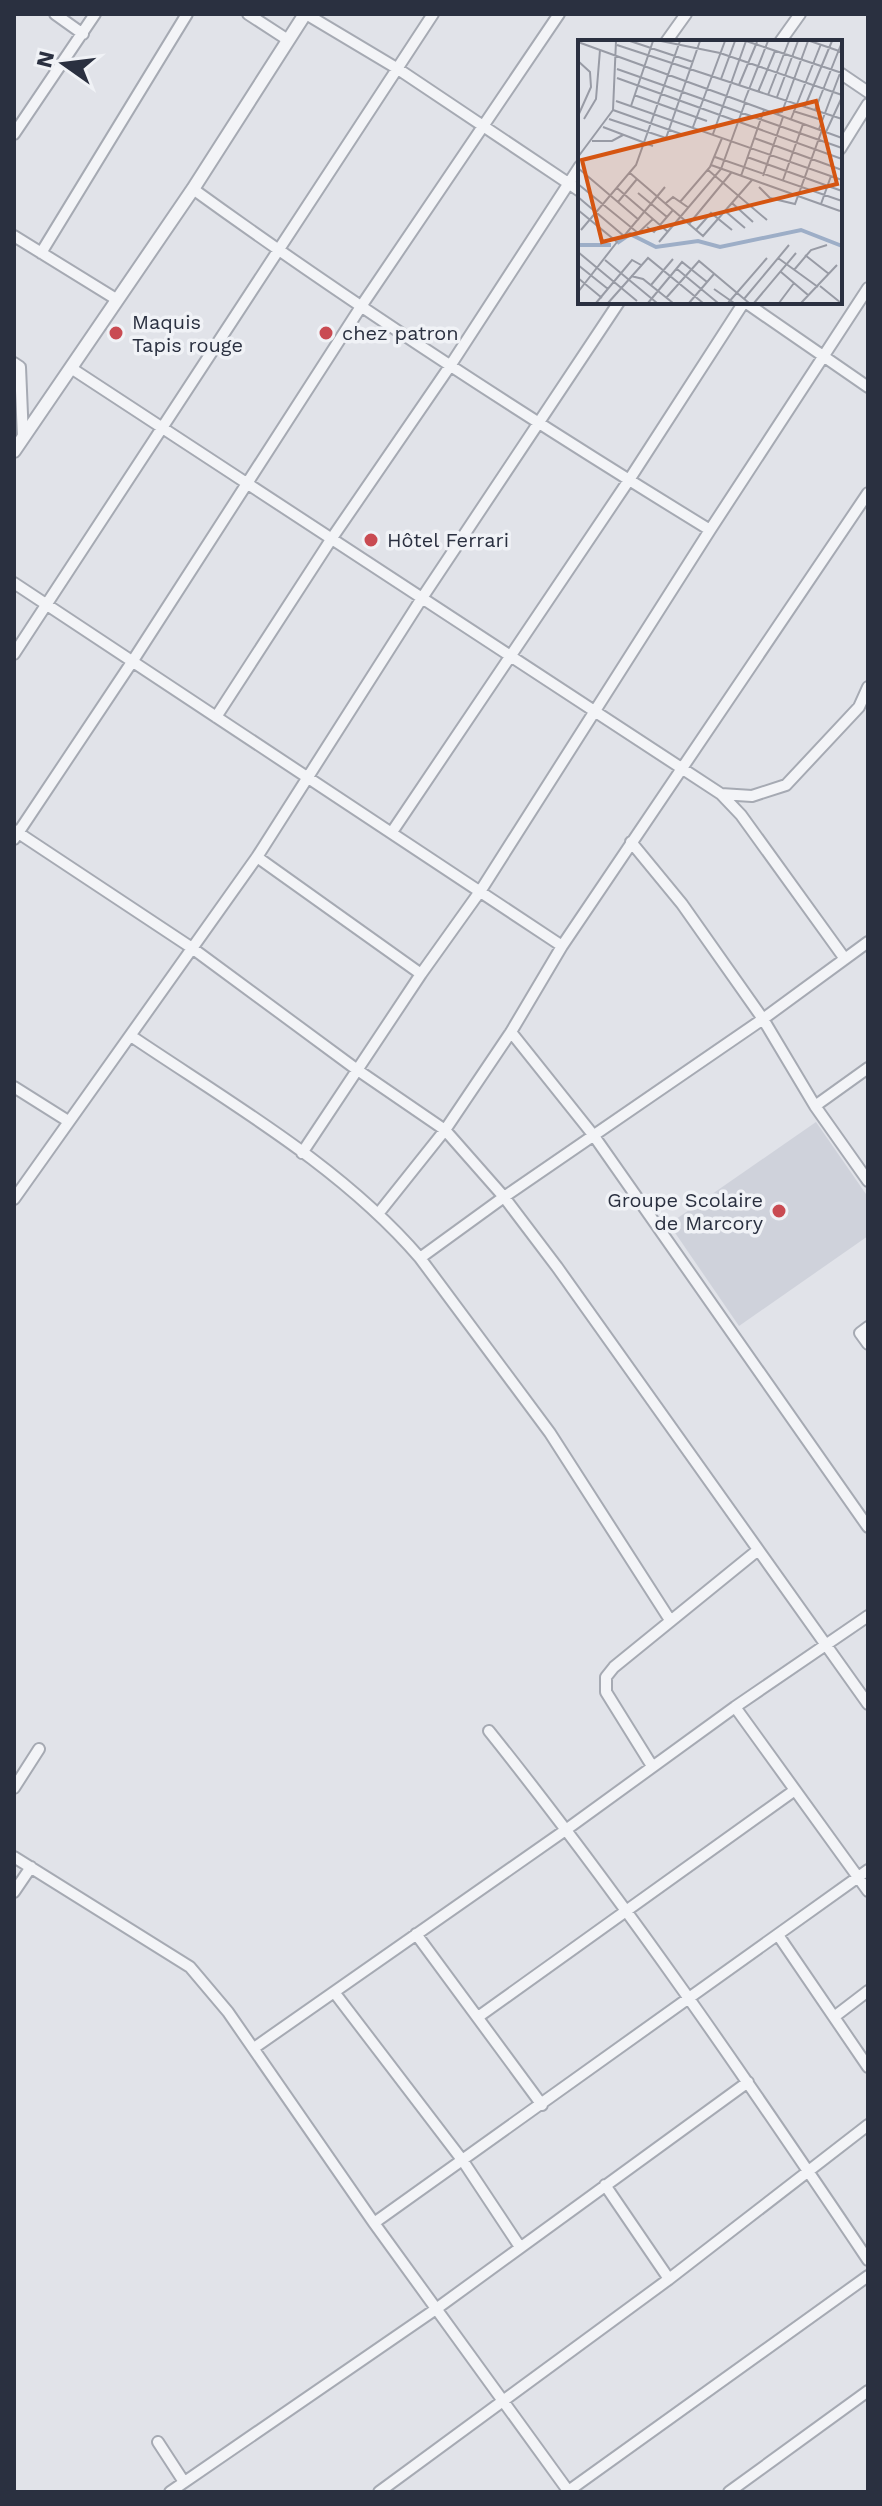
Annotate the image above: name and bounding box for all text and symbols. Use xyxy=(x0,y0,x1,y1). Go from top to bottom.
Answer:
north arrow xyxy=(24,24,104,104)
inset map xyxy=(578,40,842,304)
text: N xyxy=(31,48,59,70)
place label: Maquis Tapis rouge xyxy=(132,310,243,357)
place label: chez patron xyxy=(342,321,459,345)
marker: Maquis Tapis rouge xyxy=(107,324,125,342)
marker: chez patron xyxy=(317,324,335,342)
place label: Hôtel Ferrari xyxy=(387,528,509,552)
marker: Hôtel Ferrari xyxy=(362,531,380,549)
place label: Groupe Scolaire de Marcory xyxy=(607,1188,764,1235)
marker: Groupe Scolaire de Marcory xyxy=(770,1202,788,1220)

